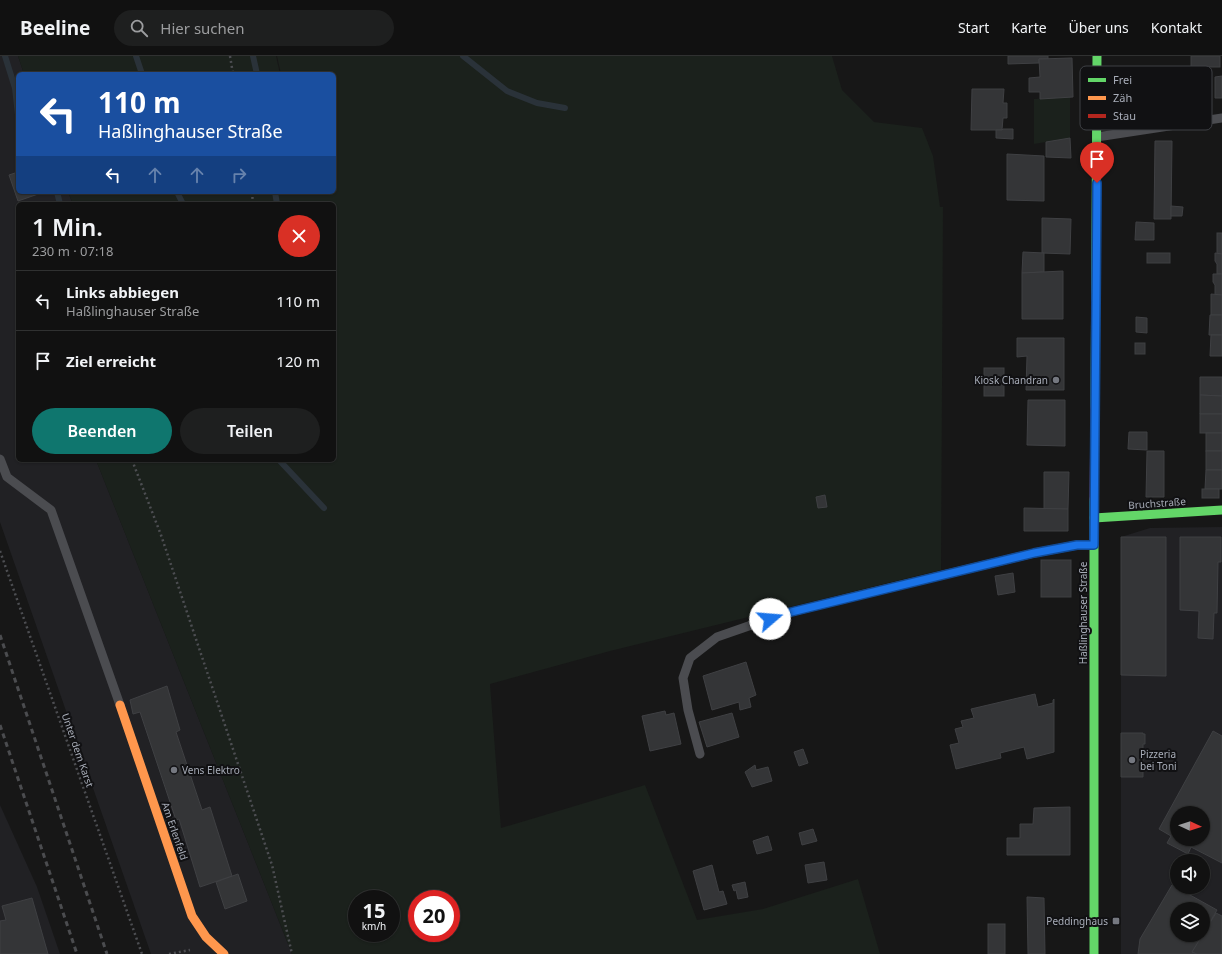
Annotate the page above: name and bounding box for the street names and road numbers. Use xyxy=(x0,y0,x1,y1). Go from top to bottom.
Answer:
street label: Bruchstraße xyxy=(1128,494,1187,512)
street label: Haßlinghauser Straße xyxy=(1076,561,1090,664)
street label: Unter dem Karst xyxy=(59,711,97,789)
street label: Am Erlenfeld xyxy=(159,800,191,862)

